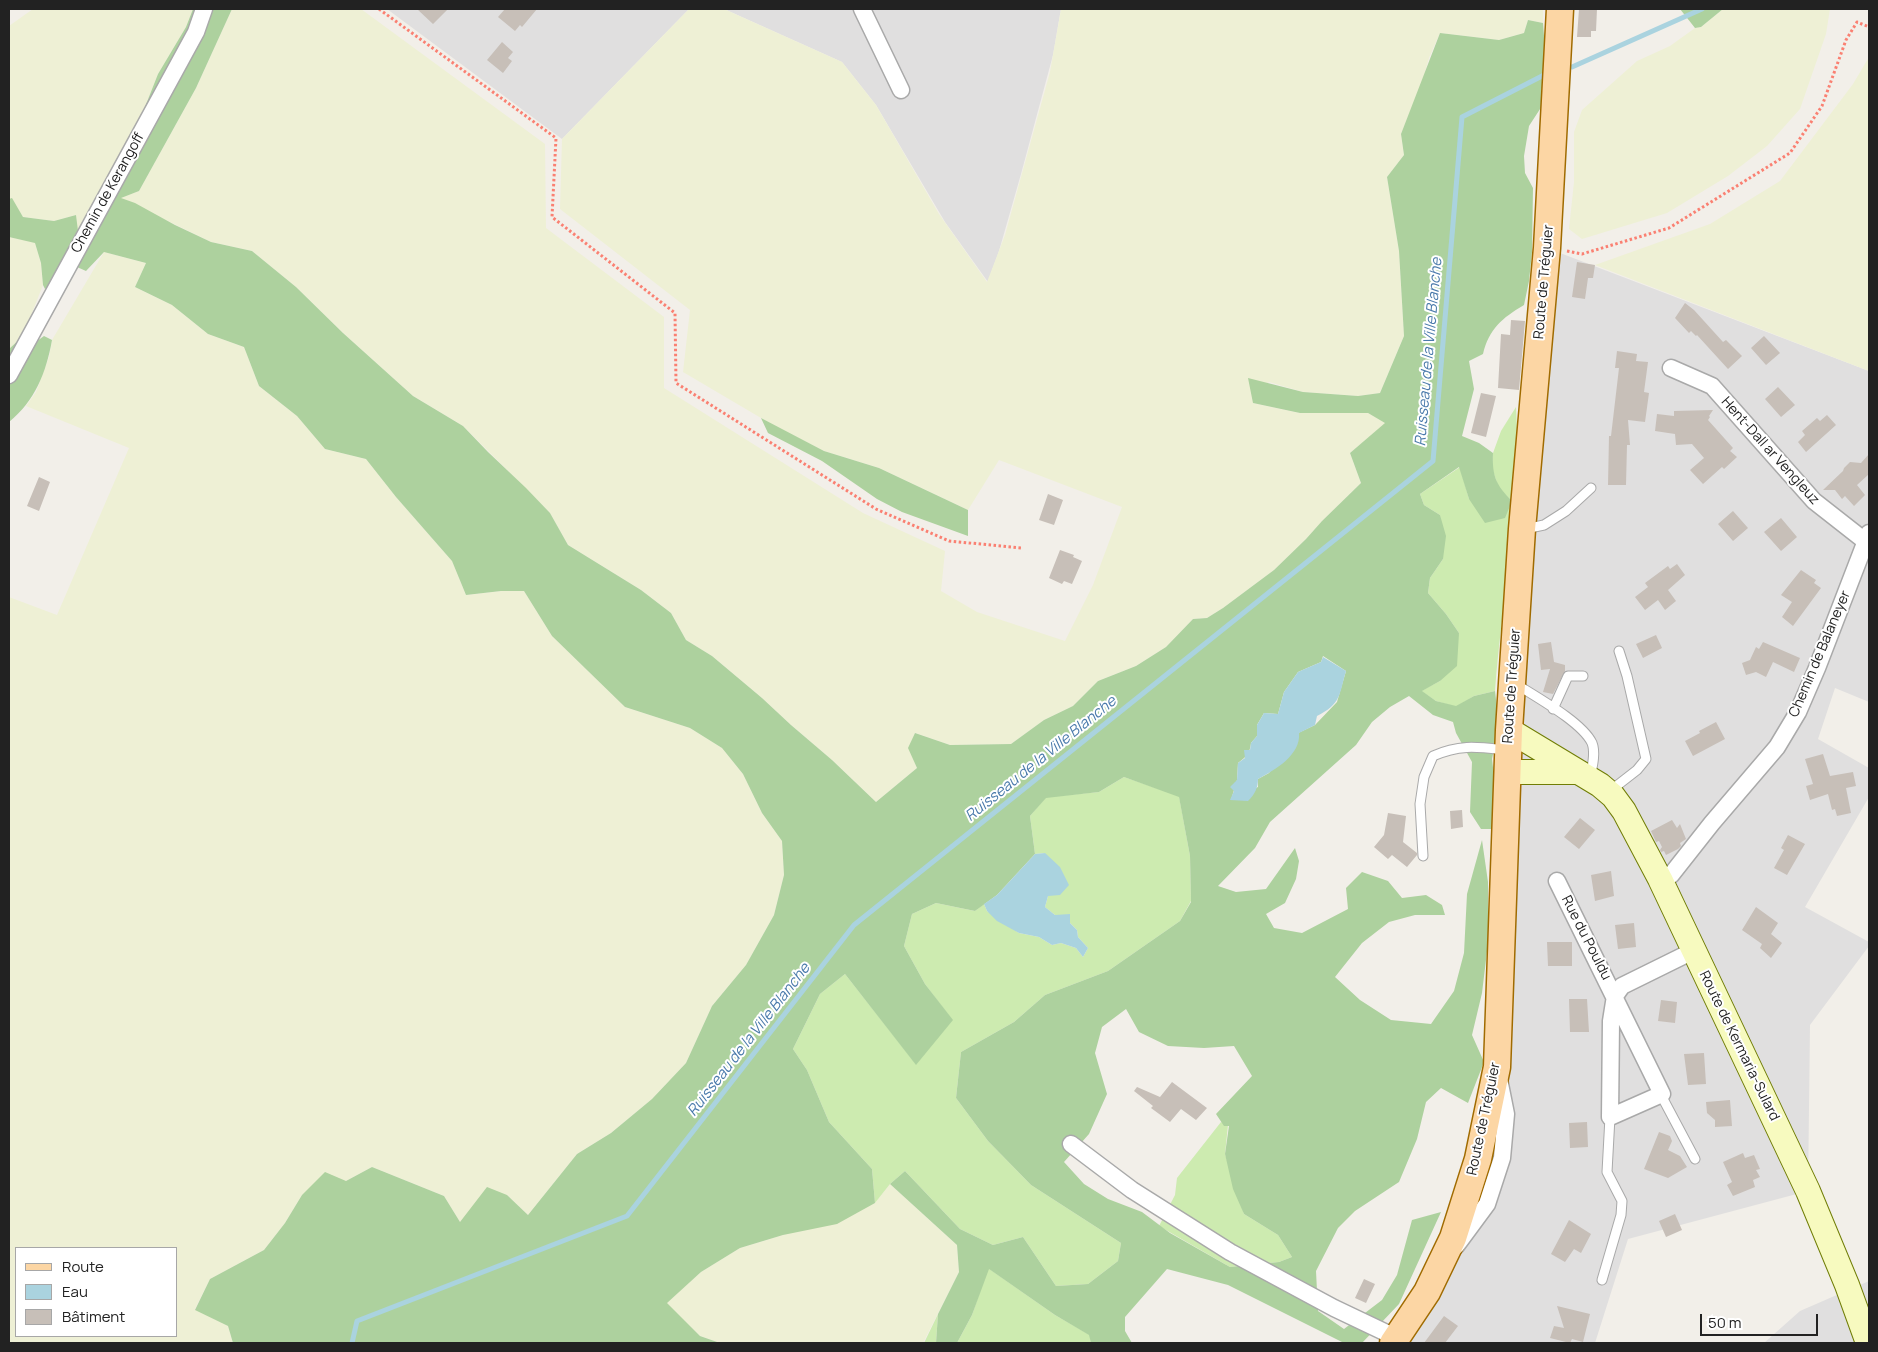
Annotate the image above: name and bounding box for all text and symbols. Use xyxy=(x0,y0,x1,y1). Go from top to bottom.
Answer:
street label: Chemin de Kerangoff xyxy=(68,130,148,256)
street label: Route de Tréguier xyxy=(1531,224,1557,340)
water label: Ruisseau de la Ville Blanche xyxy=(1412,257,1446,447)
street label: Hent-Dall ar Vengleuz xyxy=(1717,394,1823,508)
street label: Chemin de Balaneyer xyxy=(1786,588,1854,720)
street label: Route de Tréguier xyxy=(1500,628,1524,744)
water label: Ruisseau de la Ville Blanche xyxy=(962,693,1120,825)
street label: Rue du Pouldu xyxy=(1558,893,1614,983)
water label: Ruisseau de la Ville Blanche xyxy=(684,960,814,1120)
street label: Route de Kermaria-Sulard xyxy=(1695,968,1783,1124)
street label: Route de Tréguier xyxy=(1464,1061,1504,1177)
legend xyxy=(15,1247,178,1337)
text: Route xyxy=(62,1256,104,1277)
text: Eau xyxy=(62,1281,88,1302)
scale bar xyxy=(1703,1304,1820,1336)
text: Bâtiment xyxy=(62,1306,125,1327)
text: 50 m xyxy=(1708,1312,1742,1333)

